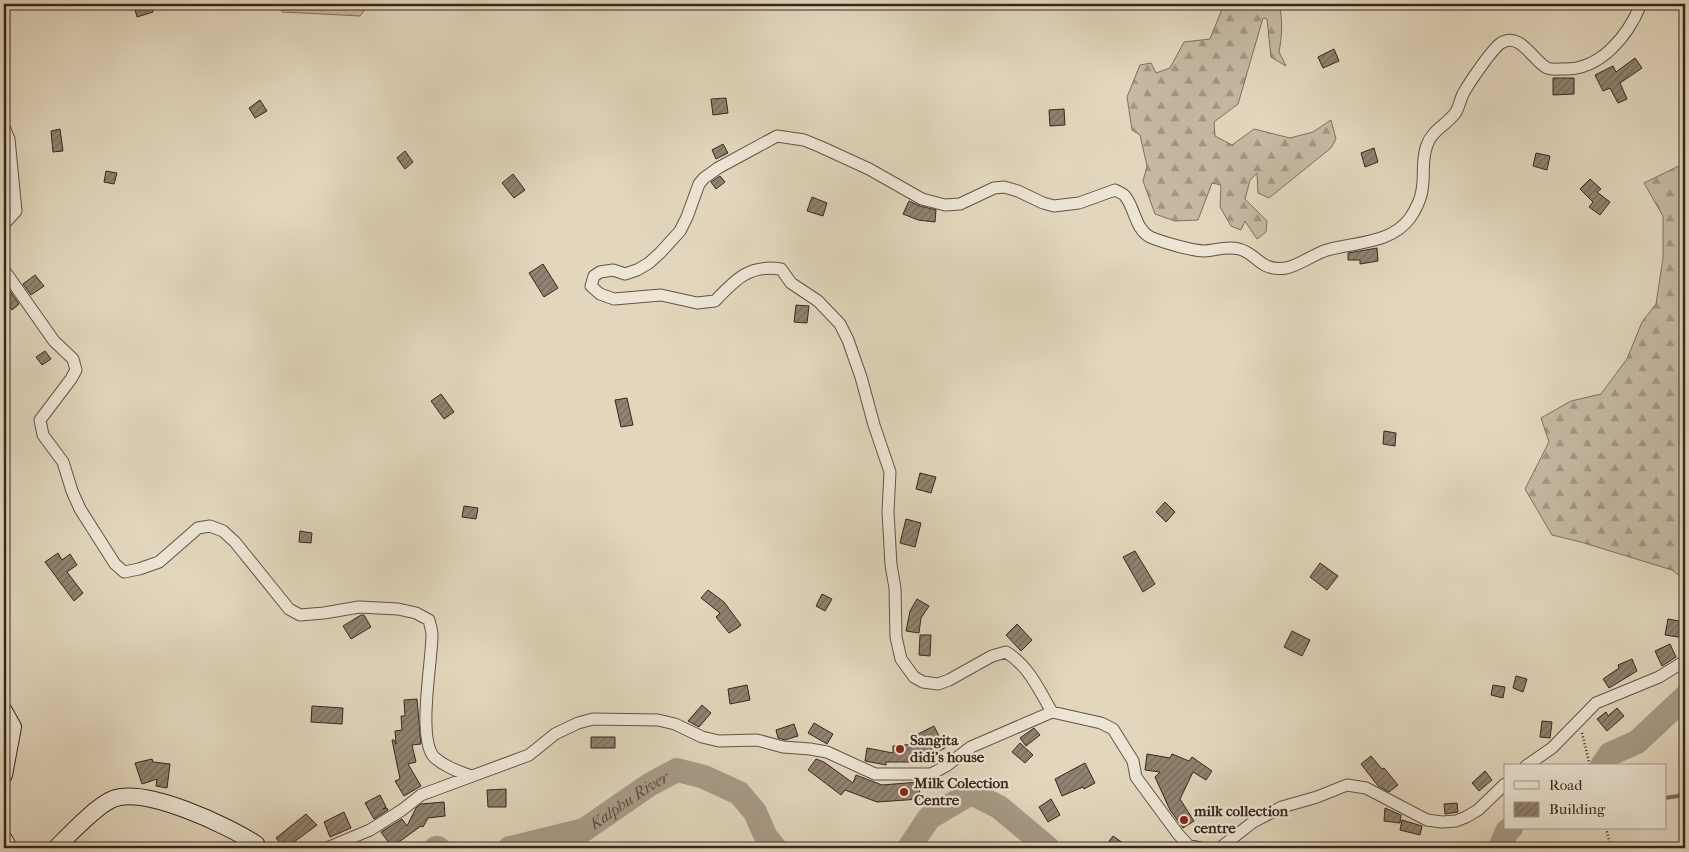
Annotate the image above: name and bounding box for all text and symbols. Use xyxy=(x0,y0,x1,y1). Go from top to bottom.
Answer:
place label: Sangita didi's house xyxy=(910,731,985,766)
marker: Sangita didi's house xyxy=(894,743,906,755)
legend xyxy=(1504,764,1666,830)
water label: Kalphu River xyxy=(585,766,673,834)
place label: Milk Colection Centre xyxy=(913,774,1009,809)
text: Road xyxy=(1549,776,1583,794)
marker: Milk Colection Centre xyxy=(898,786,910,798)
text: Building xyxy=(1549,800,1606,818)
place label: milk collection centre xyxy=(1193,802,1288,837)
marker: milk collection centre xyxy=(1178,814,1190,826)

